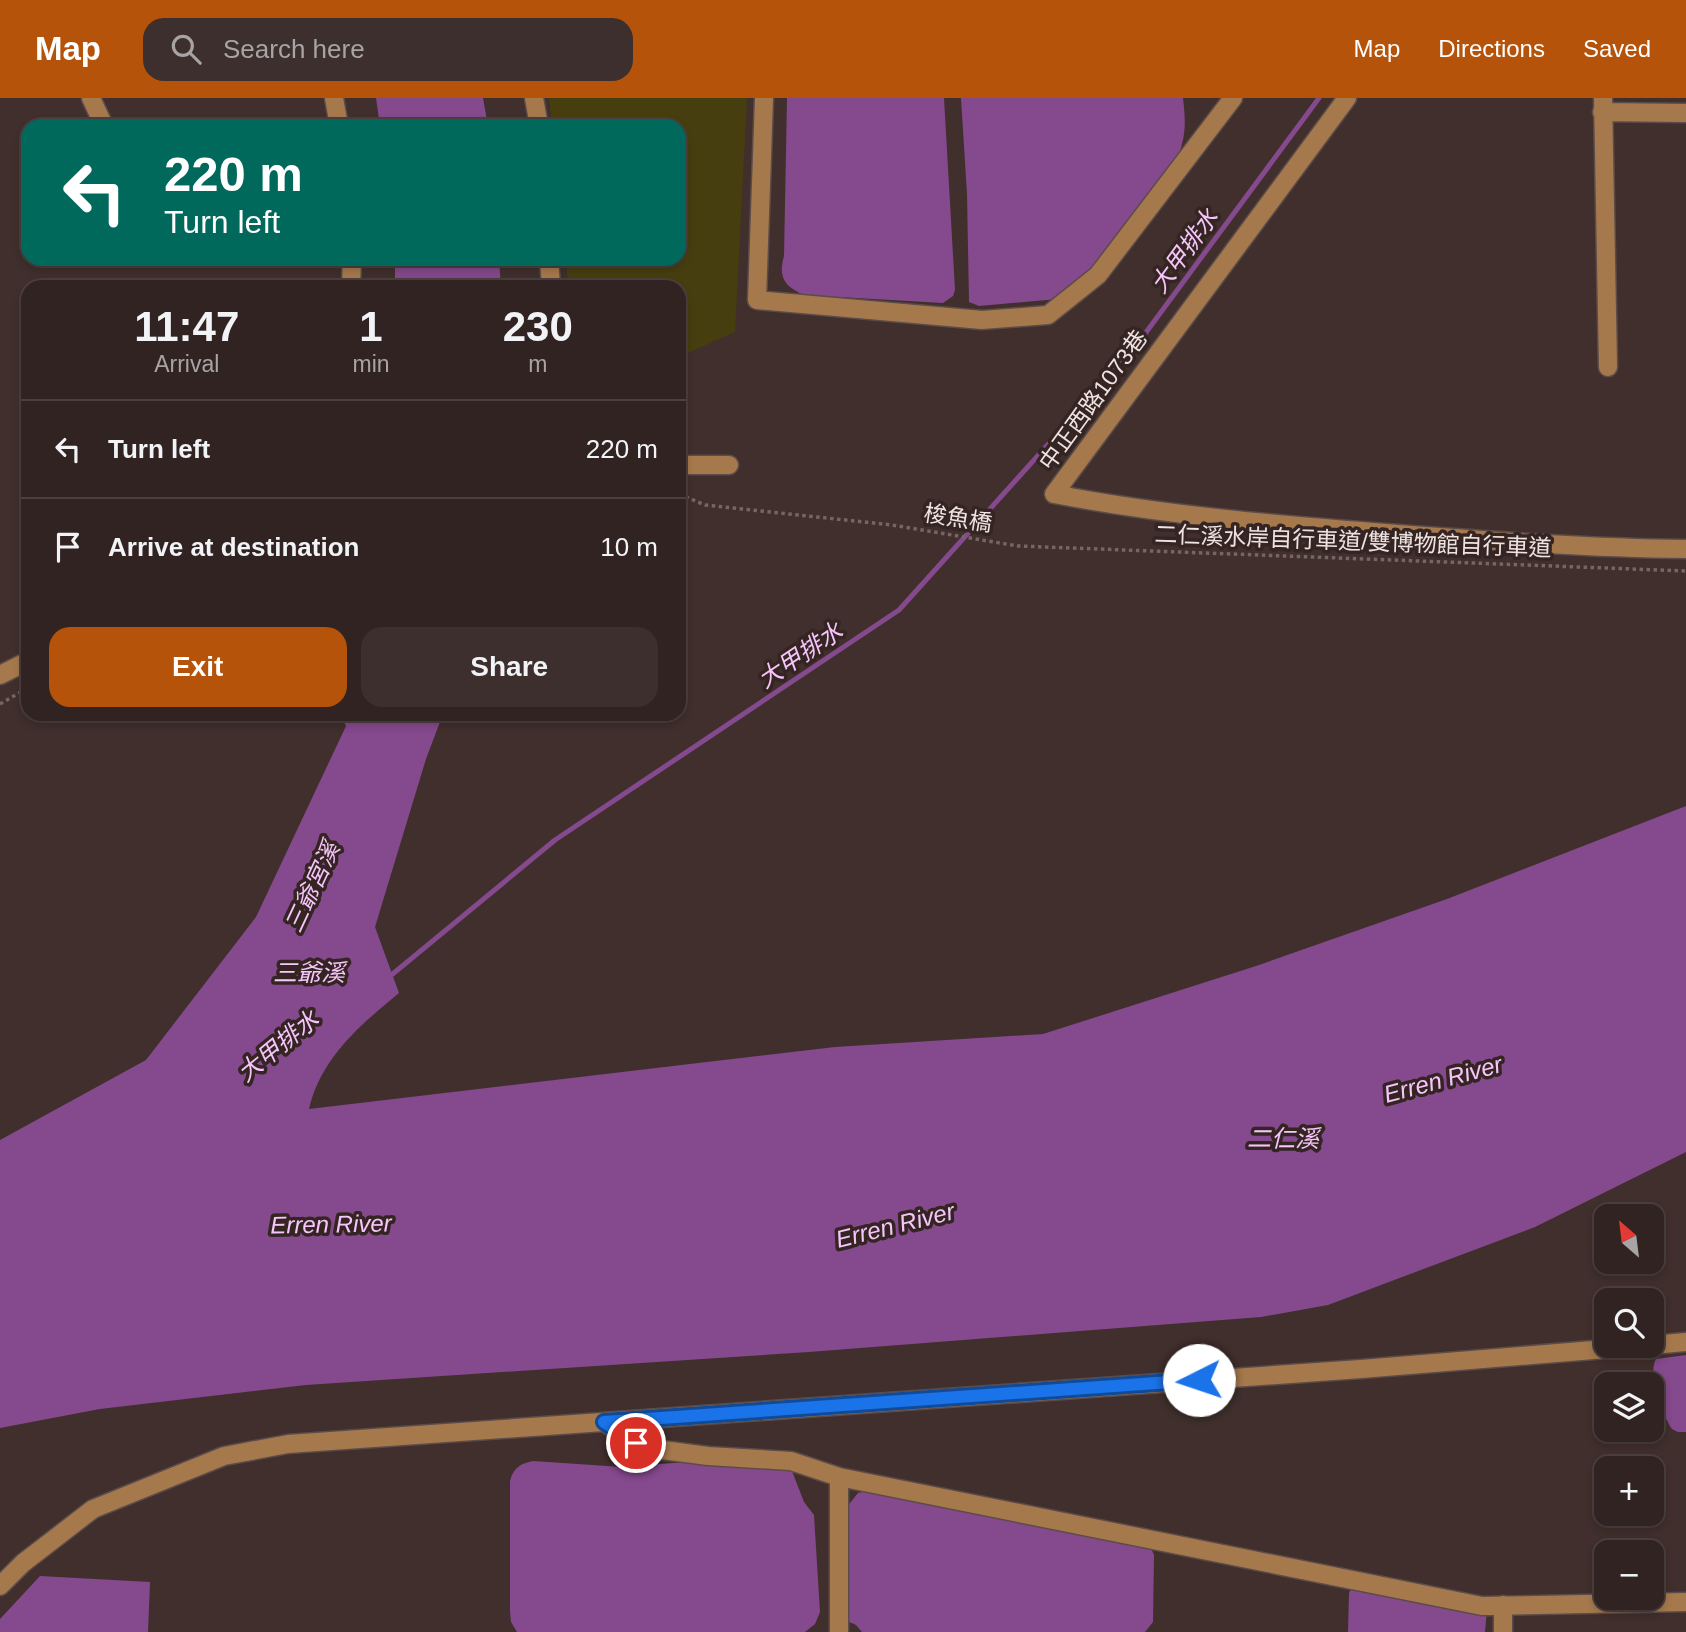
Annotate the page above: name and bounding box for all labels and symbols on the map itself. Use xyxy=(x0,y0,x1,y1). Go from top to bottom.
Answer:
water label: 大甲排水 xyxy=(1145,203,1224,298)
street label: 中正西路1073巷 xyxy=(1034,325,1152,475)
street label: 梭魚橋 xyxy=(922,500,994,536)
street label: 二仁溪水岸自行車道/雙博物館自行車道 xyxy=(1154,521,1552,561)
water label: 大甲排水 xyxy=(753,616,848,693)
water label: 三爺宮溪 xyxy=(279,835,346,936)
water label: 三爺溪 xyxy=(273,959,348,986)
water label: 大甲排水 xyxy=(232,1005,325,1087)
water label: Erren River xyxy=(1381,1050,1506,1108)
water label: 二仁溪 xyxy=(1247,1125,1322,1152)
water label: Erren River xyxy=(833,1197,958,1253)
north arrow xyxy=(1594,1204,1664,1274)
water label: Erren River xyxy=(270,1209,393,1239)
position arrow xyxy=(1162,1343,1236,1417)
pin xyxy=(606,1413,666,1473)

